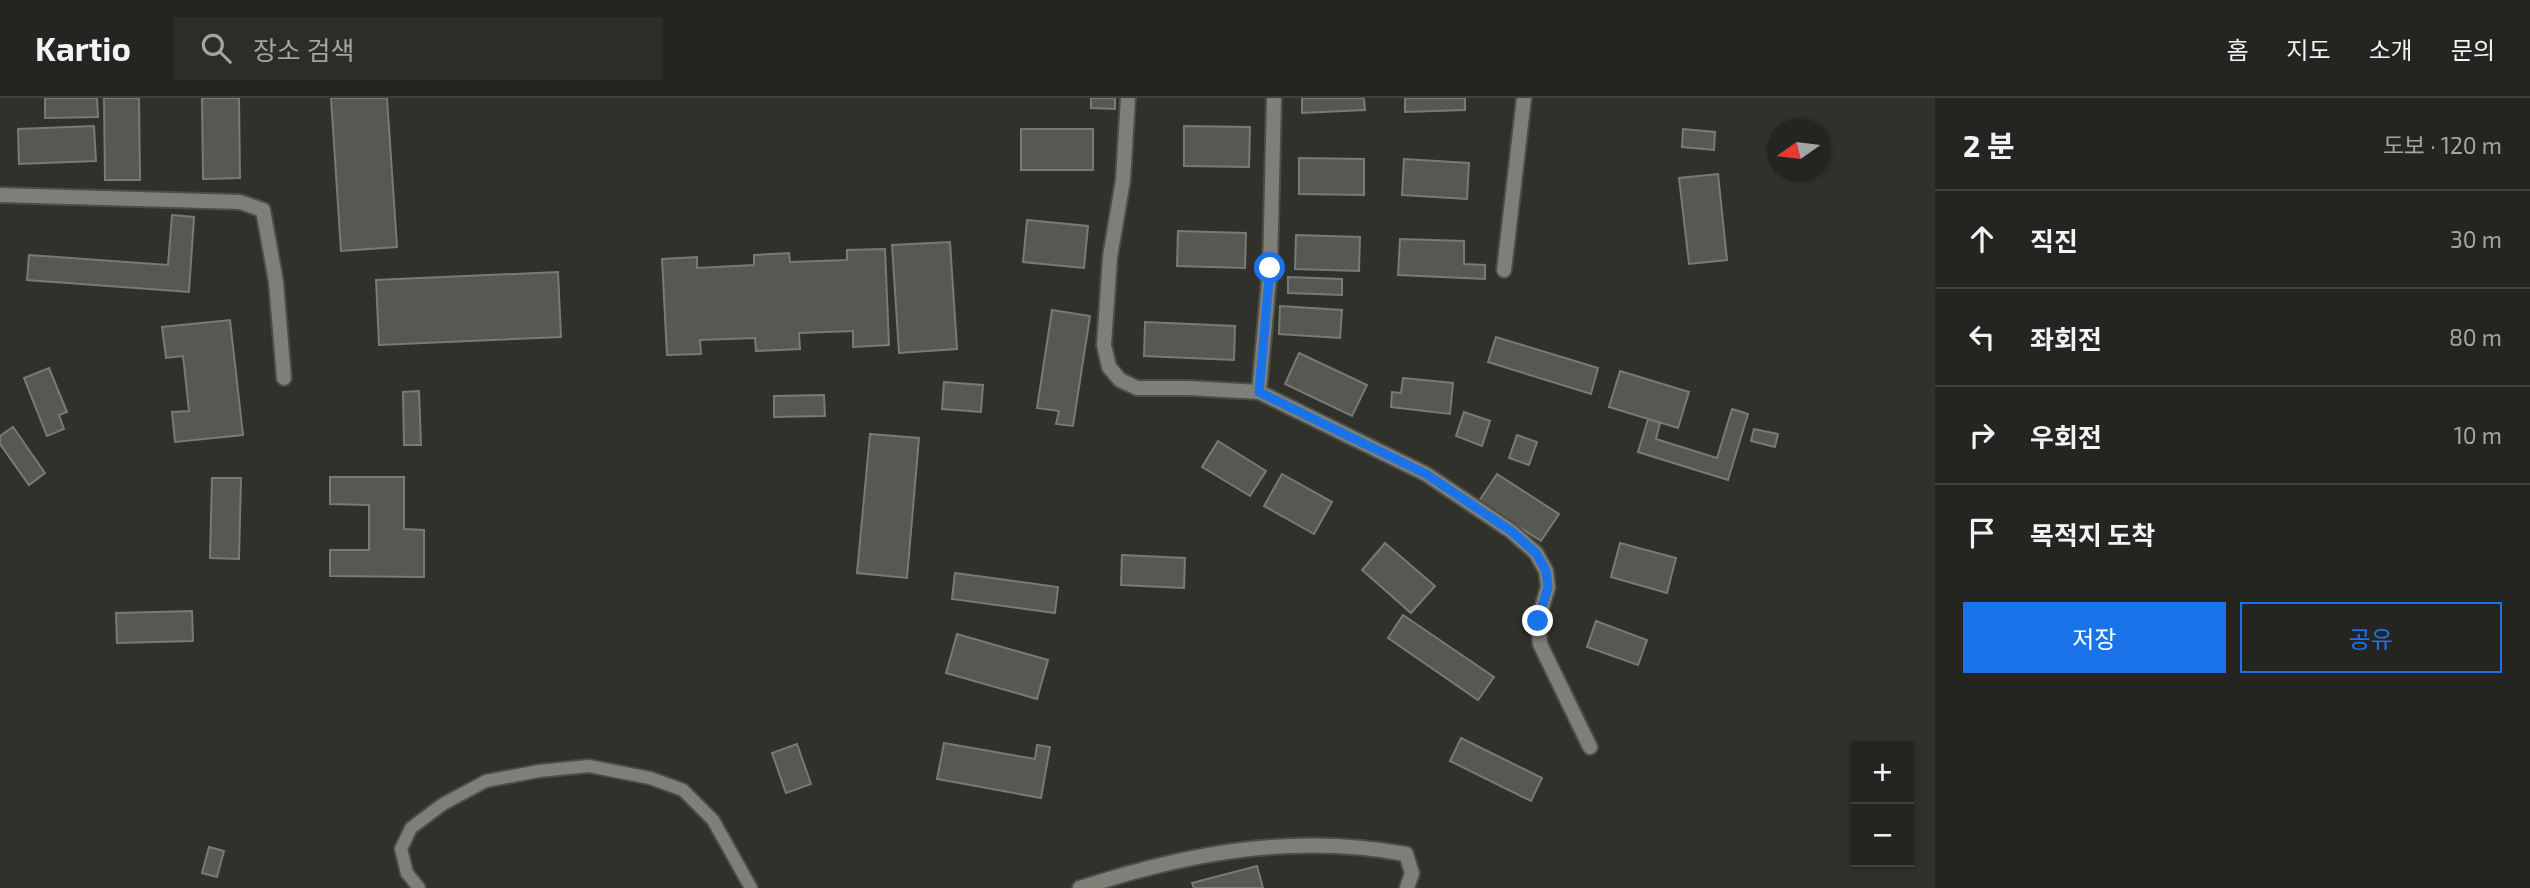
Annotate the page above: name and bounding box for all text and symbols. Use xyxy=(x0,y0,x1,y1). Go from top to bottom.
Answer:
search box xyxy=(173,17,663,80)
text: Kartio xyxy=(35,28,131,68)
icon: search xyxy=(197,29,235,67)
text: 장소 검색 xyxy=(253,34,354,65)
text: 홈 xyxy=(2226,35,2248,64)
text: 지도 xyxy=(2286,35,2331,64)
text: 소개 xyxy=(2369,35,2413,64)
text: 문의 xyxy=(2451,35,2495,64)
north arrow xyxy=(1767,119,1830,182)
text: 2 분 xyxy=(1963,127,2015,163)
text: 도보 · 120 m xyxy=(2383,131,2502,159)
icon: ahead xyxy=(1963,220,2001,258)
text: 직진 xyxy=(2030,225,2078,256)
text: 30 m xyxy=(2450,225,2502,253)
route start xyxy=(1254,252,1285,283)
icon: left xyxy=(1963,318,2001,356)
text: 좌회전 xyxy=(2030,323,2102,354)
text: 80 m xyxy=(2449,323,2502,351)
icon: right xyxy=(1963,416,2001,454)
text: 우회전 xyxy=(2030,421,2102,452)
text: 10 m xyxy=(2454,421,2502,449)
icon: arrive xyxy=(1963,514,2001,552)
text: 목적지 도착 xyxy=(2030,519,2155,550)
button: 저장 xyxy=(1963,602,2226,673)
button: 공유 xyxy=(2240,602,2502,673)
route end xyxy=(1522,605,1553,636)
map controls xyxy=(1851,741,1914,867)
button: + xyxy=(1851,741,1914,804)
button: − xyxy=(1851,804,1914,867)

